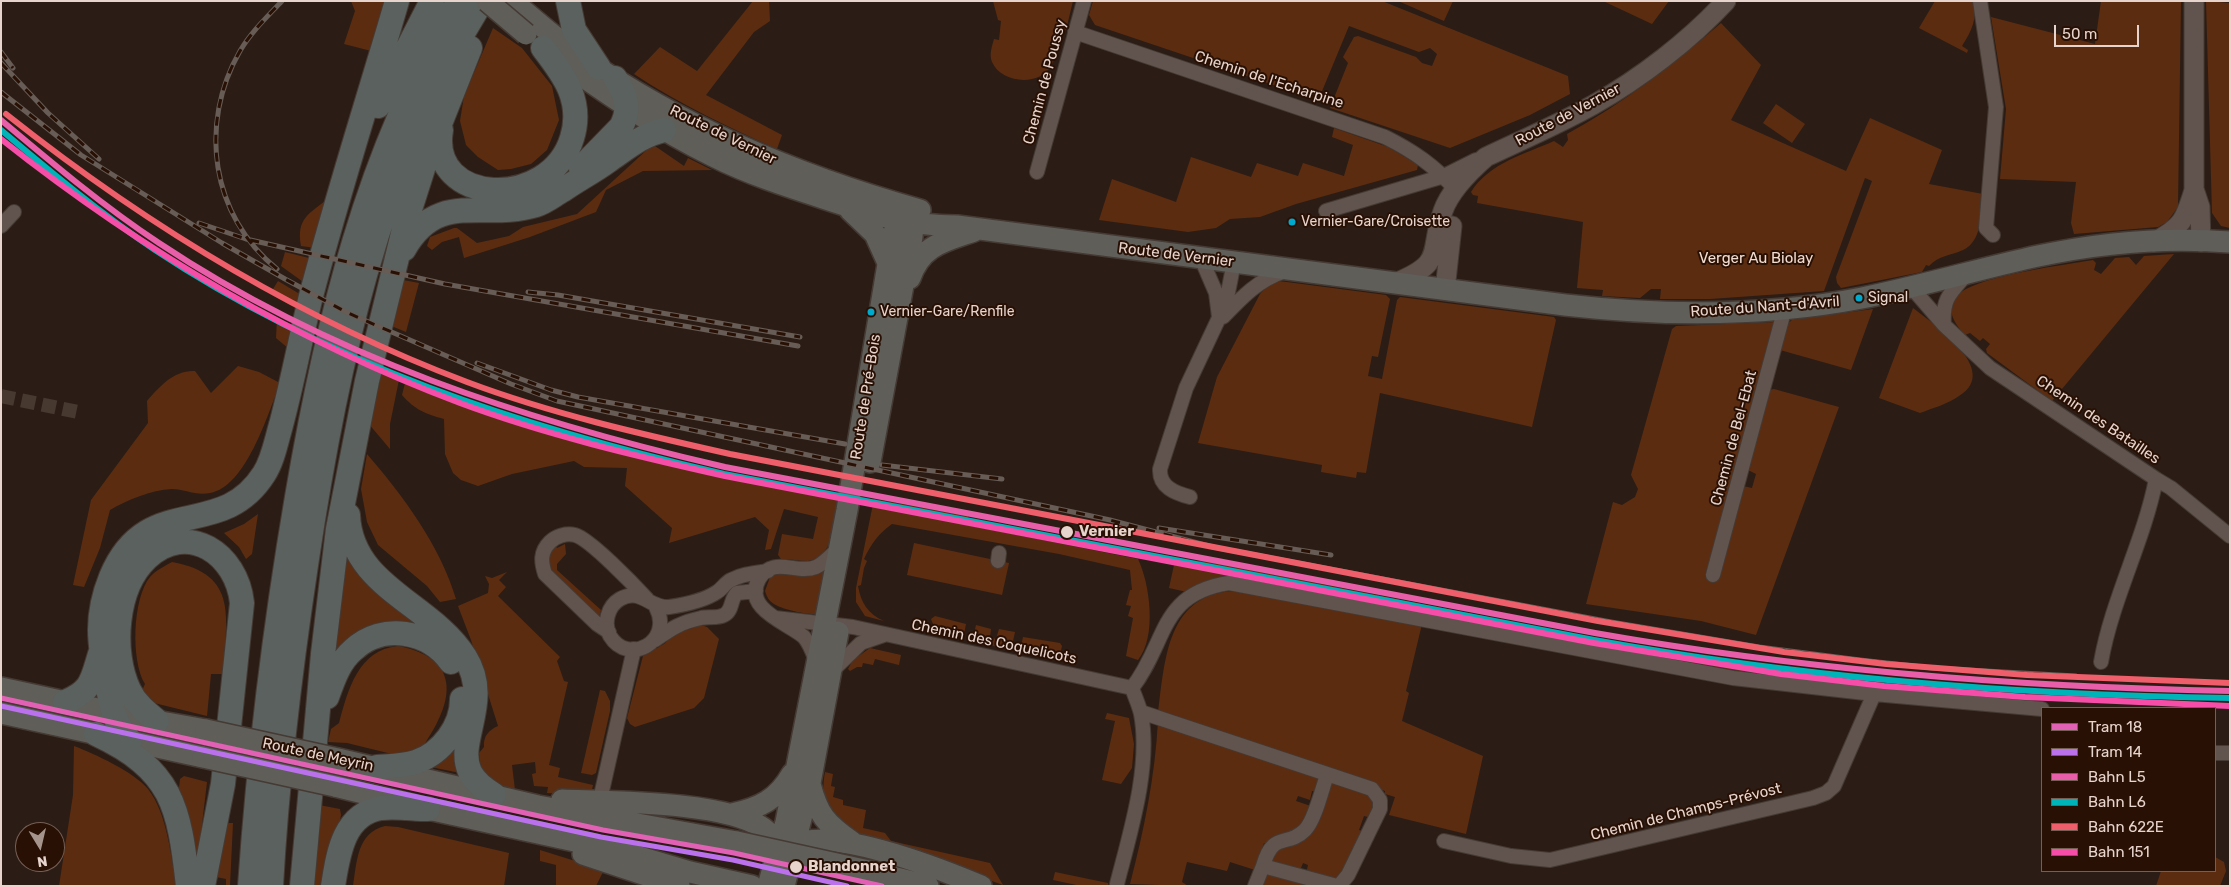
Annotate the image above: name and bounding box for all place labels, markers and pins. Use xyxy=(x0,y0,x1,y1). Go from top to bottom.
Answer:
place label: Vernier-Gare/Croisette xyxy=(1301,214,1450,230)
marker: Vernier-Gare/Croisette xyxy=(1287,217,1297,227)
place label: Signal xyxy=(1868,290,1908,306)
marker: Signal xyxy=(1854,293,1864,303)
place label: Vernier-Gare/Renfile xyxy=(880,304,1015,320)
marker: Vernier-Gare/Renfile xyxy=(866,307,876,317)
place label: Vernier xyxy=(1079,523,1134,541)
marker: Vernier xyxy=(1059,524,1075,540)
place label: Blandonnet xyxy=(808,858,895,876)
marker: Blandonnet xyxy=(788,859,804,875)

